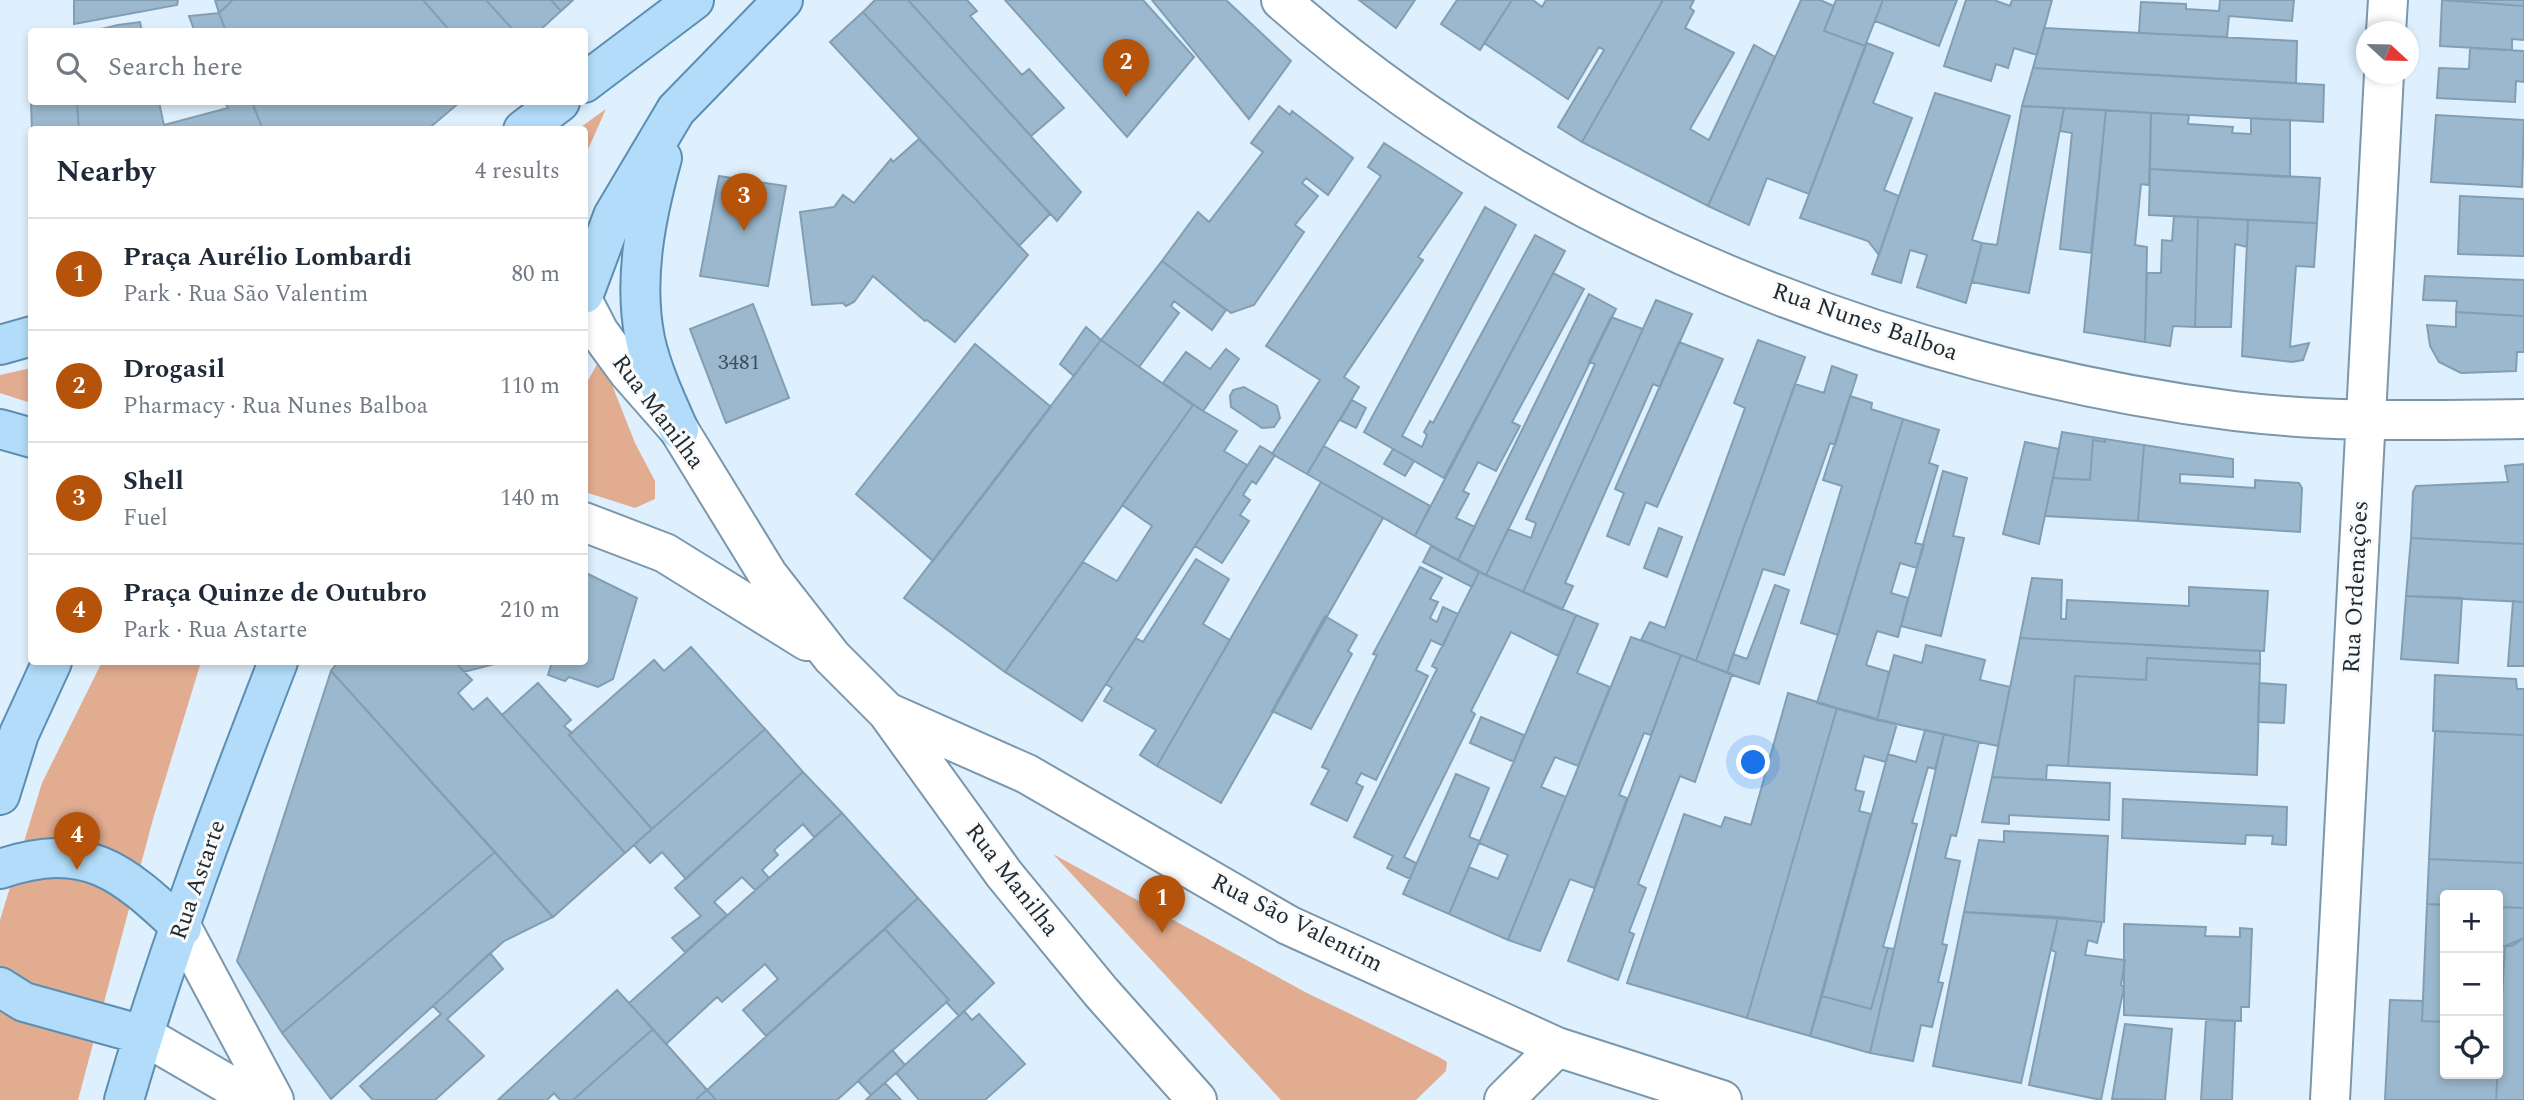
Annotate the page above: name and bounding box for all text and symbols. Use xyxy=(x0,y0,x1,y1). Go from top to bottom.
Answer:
north arrow xyxy=(2356,21,2419,84)
search box xyxy=(28,28,588,105)
pin: 2 xyxy=(1103,39,1149,97)
text: Search here xyxy=(108,47,243,87)
icon: search xyxy=(52,48,90,86)
text: Nearby xyxy=(56,149,155,195)
text: 4 results xyxy=(475,154,560,189)
pin: 3 xyxy=(721,173,767,231)
text: Praça Aurélio Lombardi xyxy=(123,237,412,277)
text: 1 xyxy=(73,257,85,292)
text: 80 m xyxy=(511,257,560,292)
street label: Rua Nunes Balboa xyxy=(1767,273,1963,371)
text: Park · Rua São Valentim xyxy=(123,277,368,312)
street label: Rua Manilha xyxy=(603,347,713,477)
house number: 3481 xyxy=(718,347,760,379)
text: Drogasil xyxy=(123,349,225,389)
text: 2 xyxy=(73,369,85,404)
text: 110 m xyxy=(500,369,560,404)
text: Pharmacy · Rua Nunes Balboa xyxy=(123,389,428,424)
text: Shell xyxy=(123,461,184,501)
text: 3 xyxy=(73,481,85,516)
text: 140 m xyxy=(500,481,560,516)
street label: Rua Ordenações xyxy=(2333,500,2379,674)
text: Fuel xyxy=(123,501,168,536)
text: Praça Quinze de Outubro xyxy=(123,573,427,613)
text: 4 xyxy=(73,593,85,628)
text: 210 m xyxy=(500,593,560,628)
text: Park · Rua Astarte xyxy=(123,613,307,648)
your location xyxy=(1736,745,1770,779)
pin: 4 xyxy=(54,812,100,870)
street label: Rua Astarte xyxy=(161,815,235,945)
street label: Rua Manilha xyxy=(956,815,1068,945)
street label: Rua São Valentim xyxy=(1205,864,1389,982)
pin: 1 xyxy=(1139,875,1185,933)
map controls xyxy=(2440,890,2503,1079)
button: + xyxy=(2440,890,2503,953)
button: − xyxy=(2440,953,2503,1016)
button: locate xyxy=(2440,1016,2503,1079)

